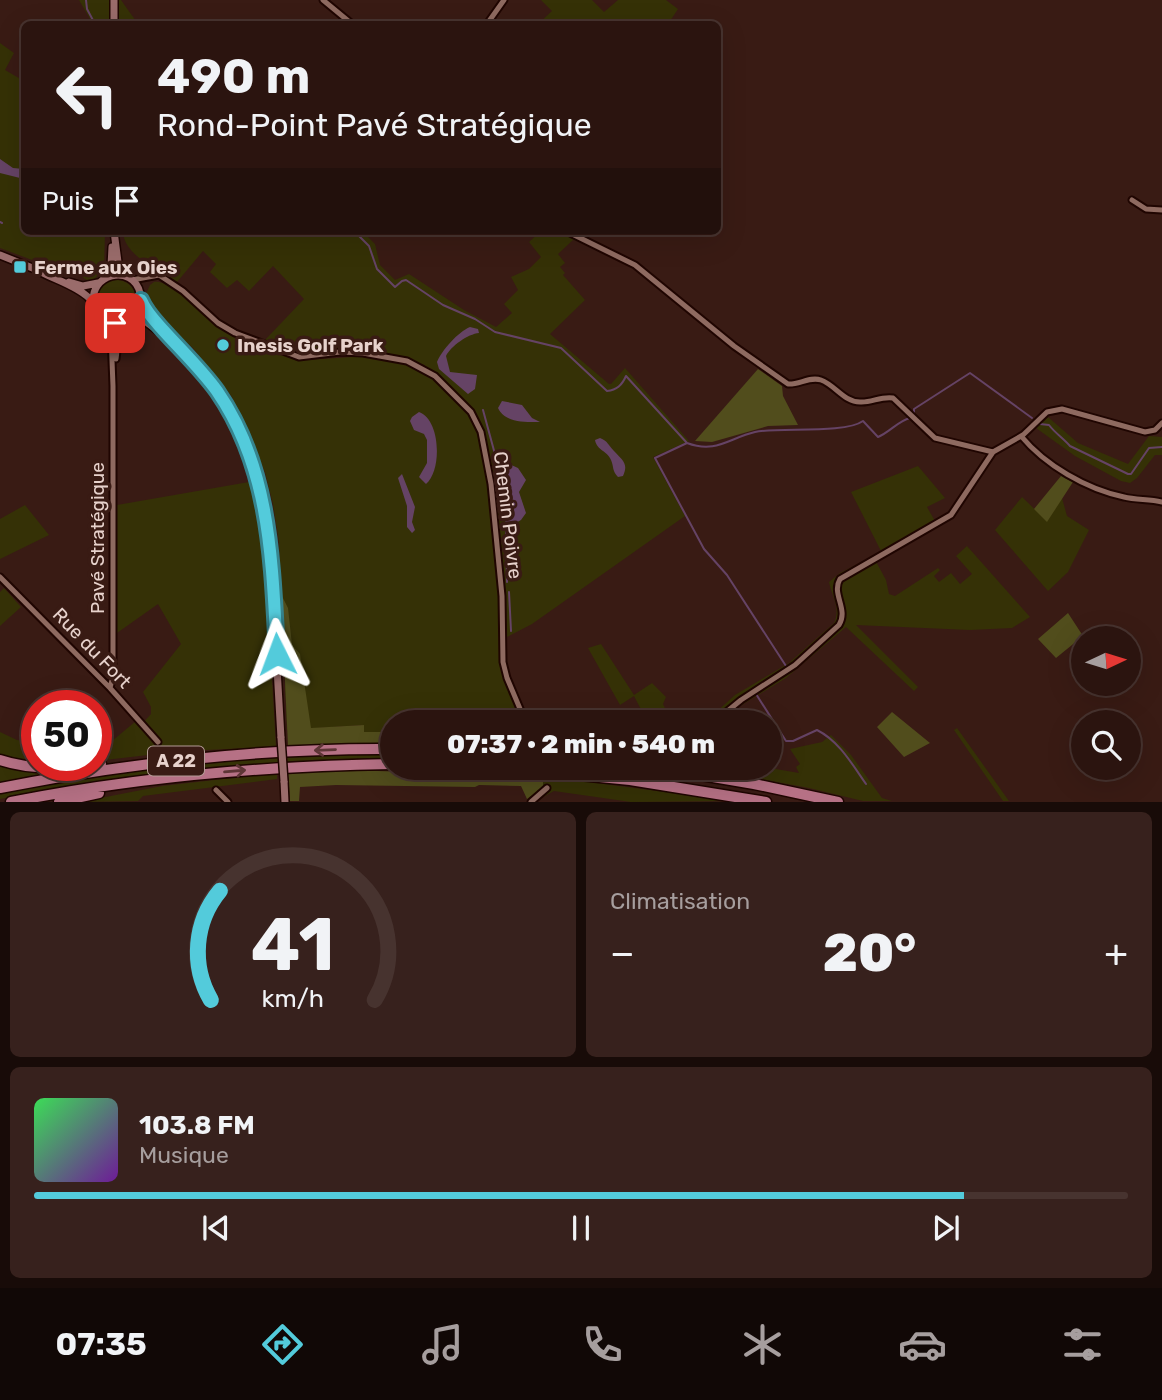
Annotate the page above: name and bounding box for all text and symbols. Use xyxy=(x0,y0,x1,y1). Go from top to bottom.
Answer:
text: 490 m xyxy=(157,47,310,105)
icon: left xyxy=(42,49,133,140)
text: Rond-Point Pavé Stratégique xyxy=(157,106,592,144)
icon: arrive xyxy=(108,182,146,220)
text: Puis xyxy=(42,186,94,217)
place label: Ferme aux Oies xyxy=(34,256,178,279)
marker: Ferme aux Oies xyxy=(12,259,28,275)
pin xyxy=(85,293,145,353)
icon: arrive xyxy=(96,304,134,342)
place label: Inesis Golf Park xyxy=(237,334,384,357)
marker: Inesis Golf Park xyxy=(215,337,231,353)
street label: Chemin Poivre xyxy=(489,450,527,580)
street label: Pavé Stratégique xyxy=(86,462,109,614)
street label: Rue du Fort xyxy=(48,603,136,693)
position arrow xyxy=(240,617,314,691)
north arrow xyxy=(1071,626,1141,696)
map controls xyxy=(1071,626,1141,780)
speed limit sign: 50 xyxy=(21,690,112,781)
button: search xyxy=(1071,710,1141,780)
text: 07:37 · 2 min · 540 m xyxy=(447,729,715,760)
one-way arrow xyxy=(314,744,337,757)
road number: A 22 xyxy=(148,746,204,776)
one-way arrow xyxy=(223,764,245,777)
text: Climatisation xyxy=(610,887,750,915)
text: 41 xyxy=(251,903,335,989)
text: 20° xyxy=(823,922,916,984)
text: − xyxy=(610,930,635,976)
text: + xyxy=(1104,930,1128,976)
text: km/h xyxy=(262,984,324,1013)
text: 103.8 FM xyxy=(139,1110,255,1141)
text: Musique xyxy=(139,1141,229,1169)
icon: previous xyxy=(197,1209,235,1247)
icon: pause xyxy=(562,1209,600,1247)
icon: next xyxy=(927,1209,965,1247)
icon: directions xyxy=(258,1320,307,1369)
icon: music xyxy=(418,1320,467,1369)
icon: phone xyxy=(578,1320,627,1369)
icon: climate xyxy=(738,1320,787,1369)
icon: car xyxy=(898,1320,947,1369)
icon: filters xyxy=(1058,1320,1107,1369)
text: 07:35 xyxy=(55,1325,147,1363)

